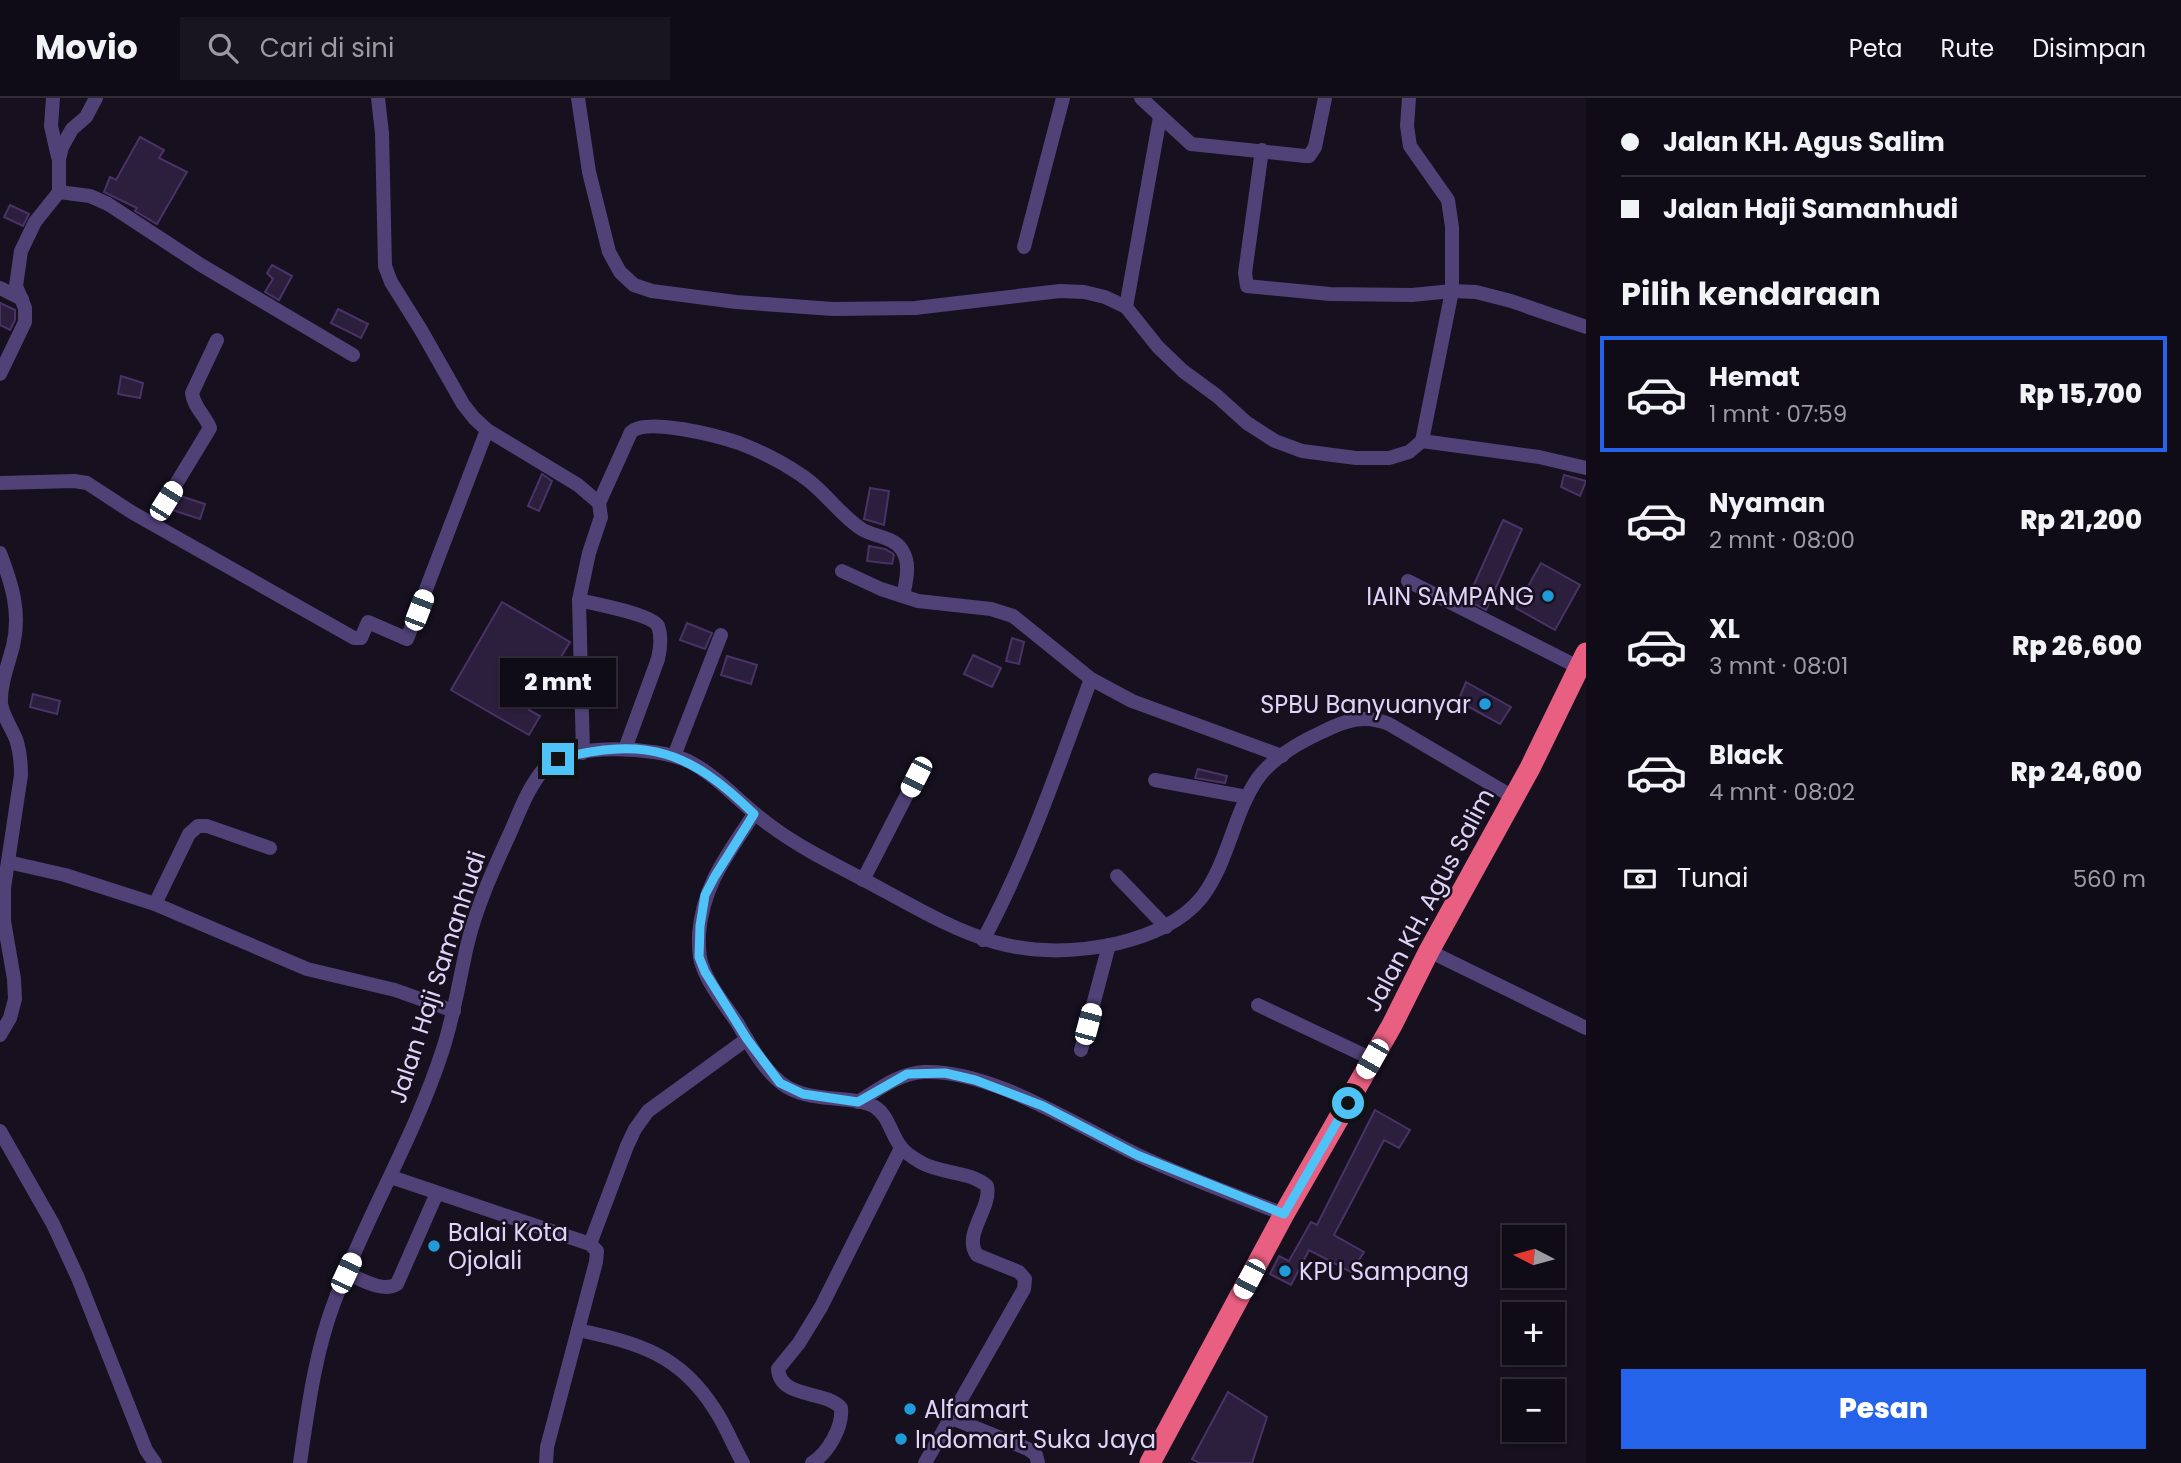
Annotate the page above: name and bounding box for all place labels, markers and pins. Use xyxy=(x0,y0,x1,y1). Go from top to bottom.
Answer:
place label: IAIN SAMPANG xyxy=(1366,580,1534,613)
marker: IAIN SAMPANG xyxy=(1540,588,1556,604)
place label: SPBU Banyuanyar xyxy=(1260,688,1471,721)
marker: SPBU Banyuanyar xyxy=(1477,696,1493,712)
place label: Balai Kota Ojolali xyxy=(448,1216,568,1277)
marker: Balai Kota Ojolali xyxy=(426,1238,442,1254)
place label: KPU Sampang xyxy=(1299,1255,1469,1288)
marker: KPU Sampang xyxy=(1277,1263,1293,1279)
place label: Alfamart xyxy=(924,1393,1029,1426)
marker: Alfamart xyxy=(902,1401,918,1417)
place label: Indomart Suka Jaya xyxy=(915,1423,1156,1456)
marker: Indomart Suka Jaya xyxy=(893,1431,909,1447)

